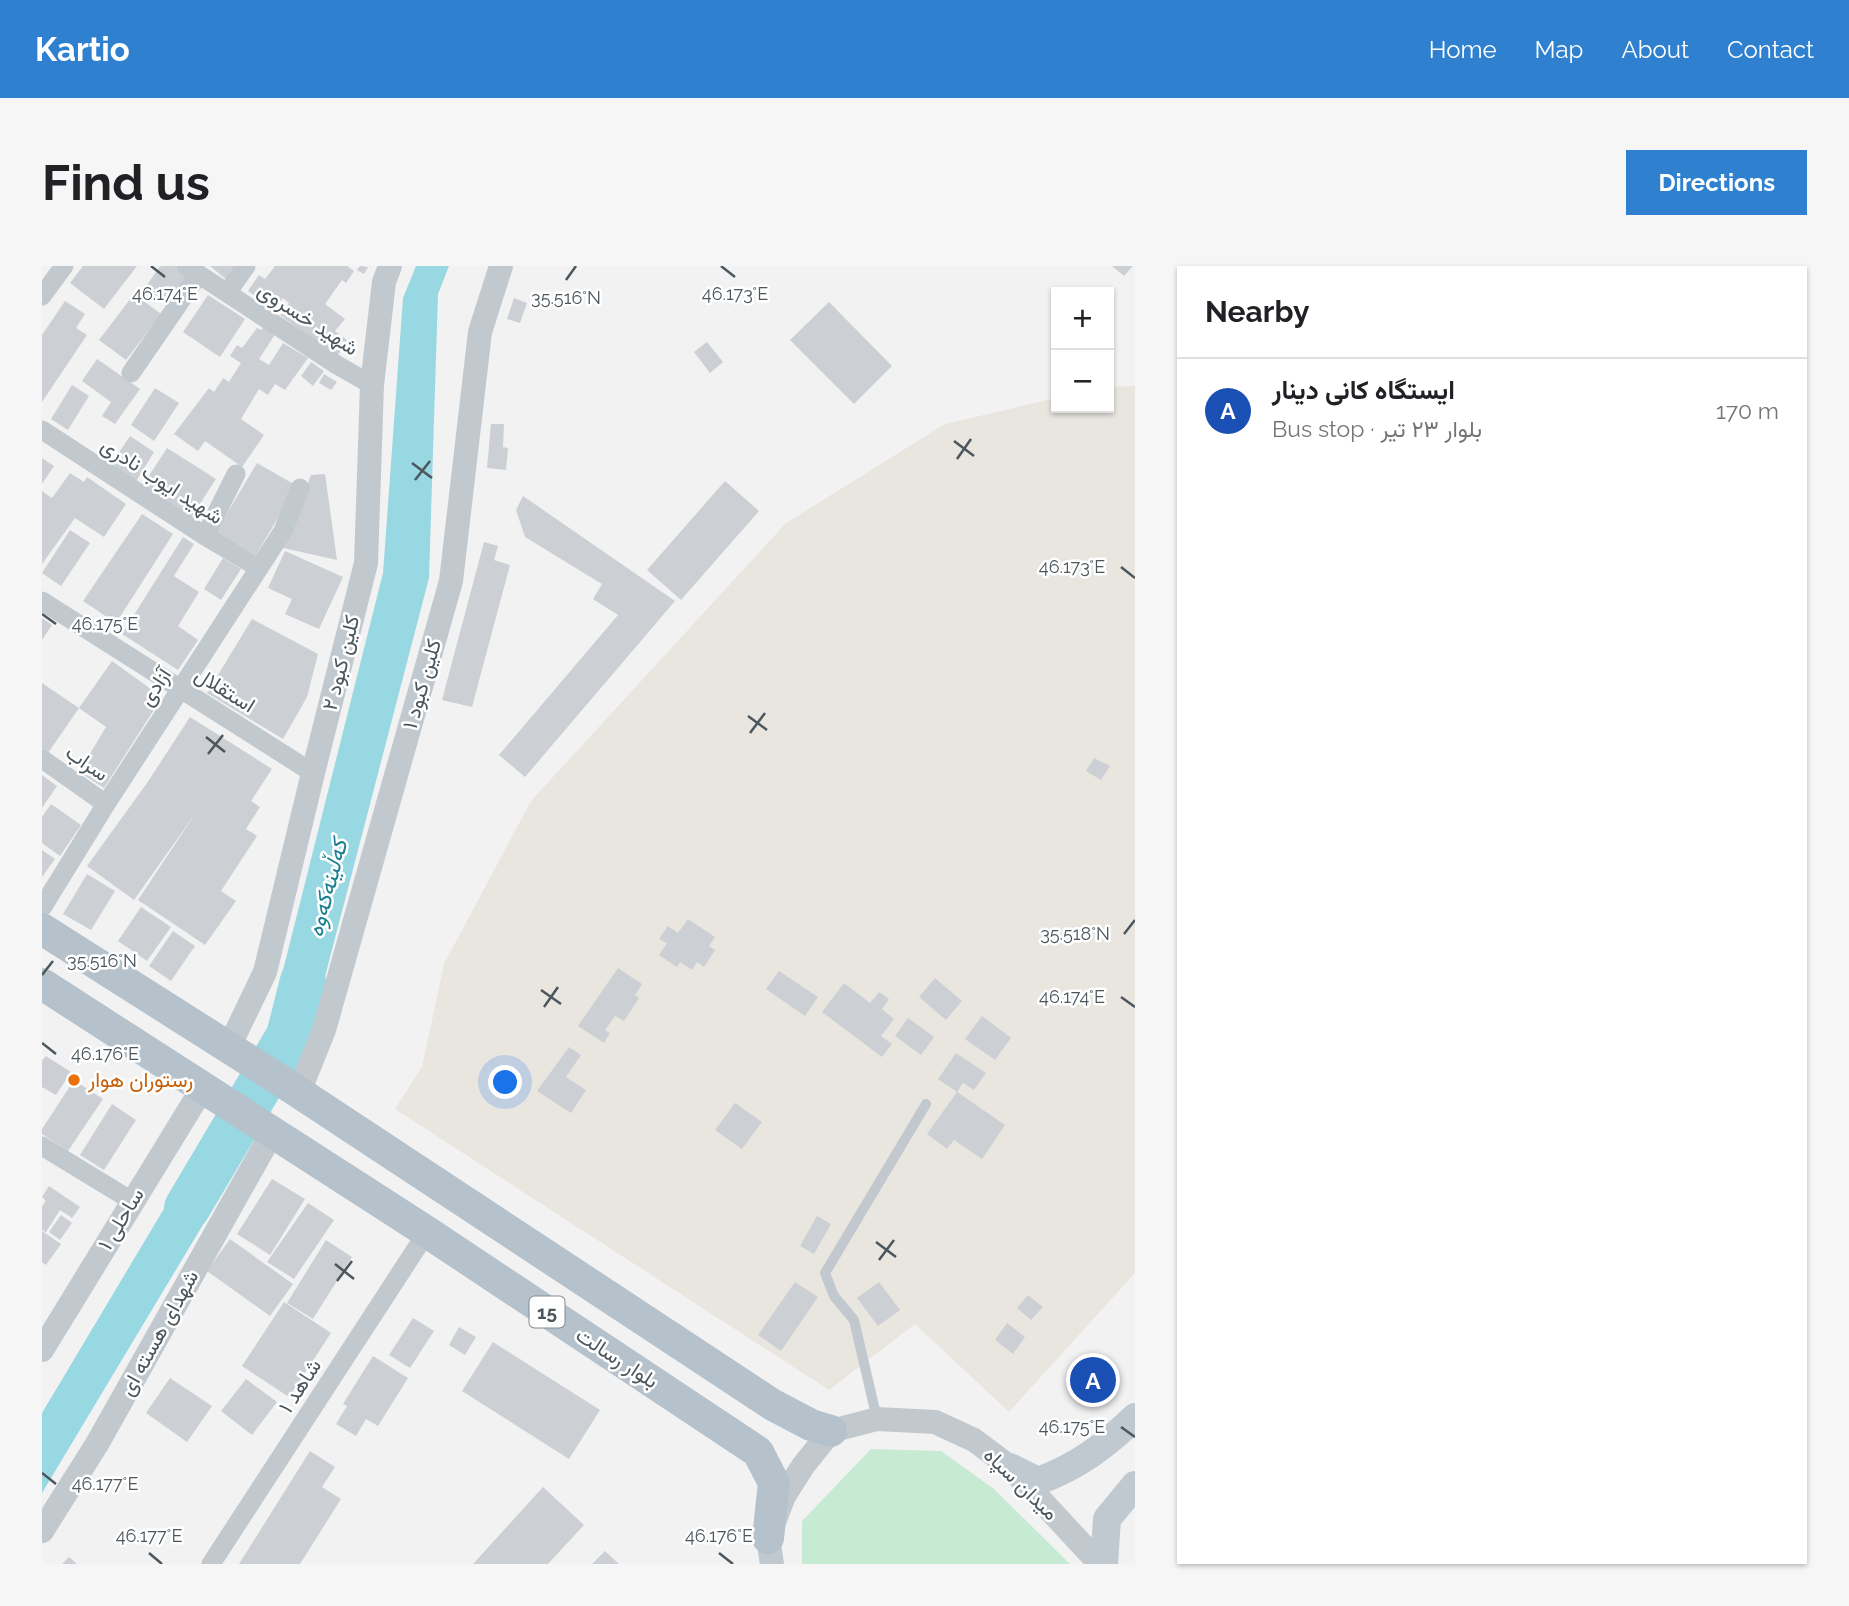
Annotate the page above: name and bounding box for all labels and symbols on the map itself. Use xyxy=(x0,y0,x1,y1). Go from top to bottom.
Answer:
street label: شهید خسروی xyxy=(253,277,363,361)
text: 46.174°E xyxy=(132,283,198,304)
text: 46.173°E xyxy=(702,283,768,304)
text: 35.516°N xyxy=(531,287,601,308)
street label: شهید ایوب نادری xyxy=(96,432,228,530)
text: 46.173°E xyxy=(1039,556,1105,577)
text: 46.175°E xyxy=(72,613,138,634)
street label: کلین کبود ۲ xyxy=(317,613,365,713)
street label: کلین کبود ۱ xyxy=(397,636,447,732)
street label: آزادی xyxy=(133,661,178,711)
street label: استقلال xyxy=(191,661,260,718)
street label: سراب xyxy=(61,739,113,787)
water label: کەڵینەکەوە xyxy=(301,832,355,940)
text: 35.518°N xyxy=(1040,923,1110,944)
text: 35.516°N xyxy=(67,950,137,971)
text: 46.174°E xyxy=(1039,986,1105,1007)
text: 46.176°E xyxy=(71,1043,139,1064)
your location xyxy=(488,1065,522,1099)
place label: رستوران هوار xyxy=(87,1067,193,1093)
marker: رستوران هوار xyxy=(66,1072,82,1088)
street label: ساحلی ۱ xyxy=(92,1183,149,1254)
street label: شهدای هسته ای xyxy=(114,1266,204,1400)
road number: 15 xyxy=(530,1296,564,1328)
street label: بلوار رسالت xyxy=(571,1322,663,1394)
street label: شاهد ۱ xyxy=(273,1354,326,1417)
pin: A xyxy=(1070,1354,1116,1406)
text: 46.175°E xyxy=(1039,1416,1105,1437)
street label: میدان سپاه xyxy=(978,1442,1064,1527)
text: 46.177°E xyxy=(72,1473,138,1494)
text: 46.177°E xyxy=(116,1525,182,1546)
text: 46.176°E xyxy=(685,1525,753,1546)

